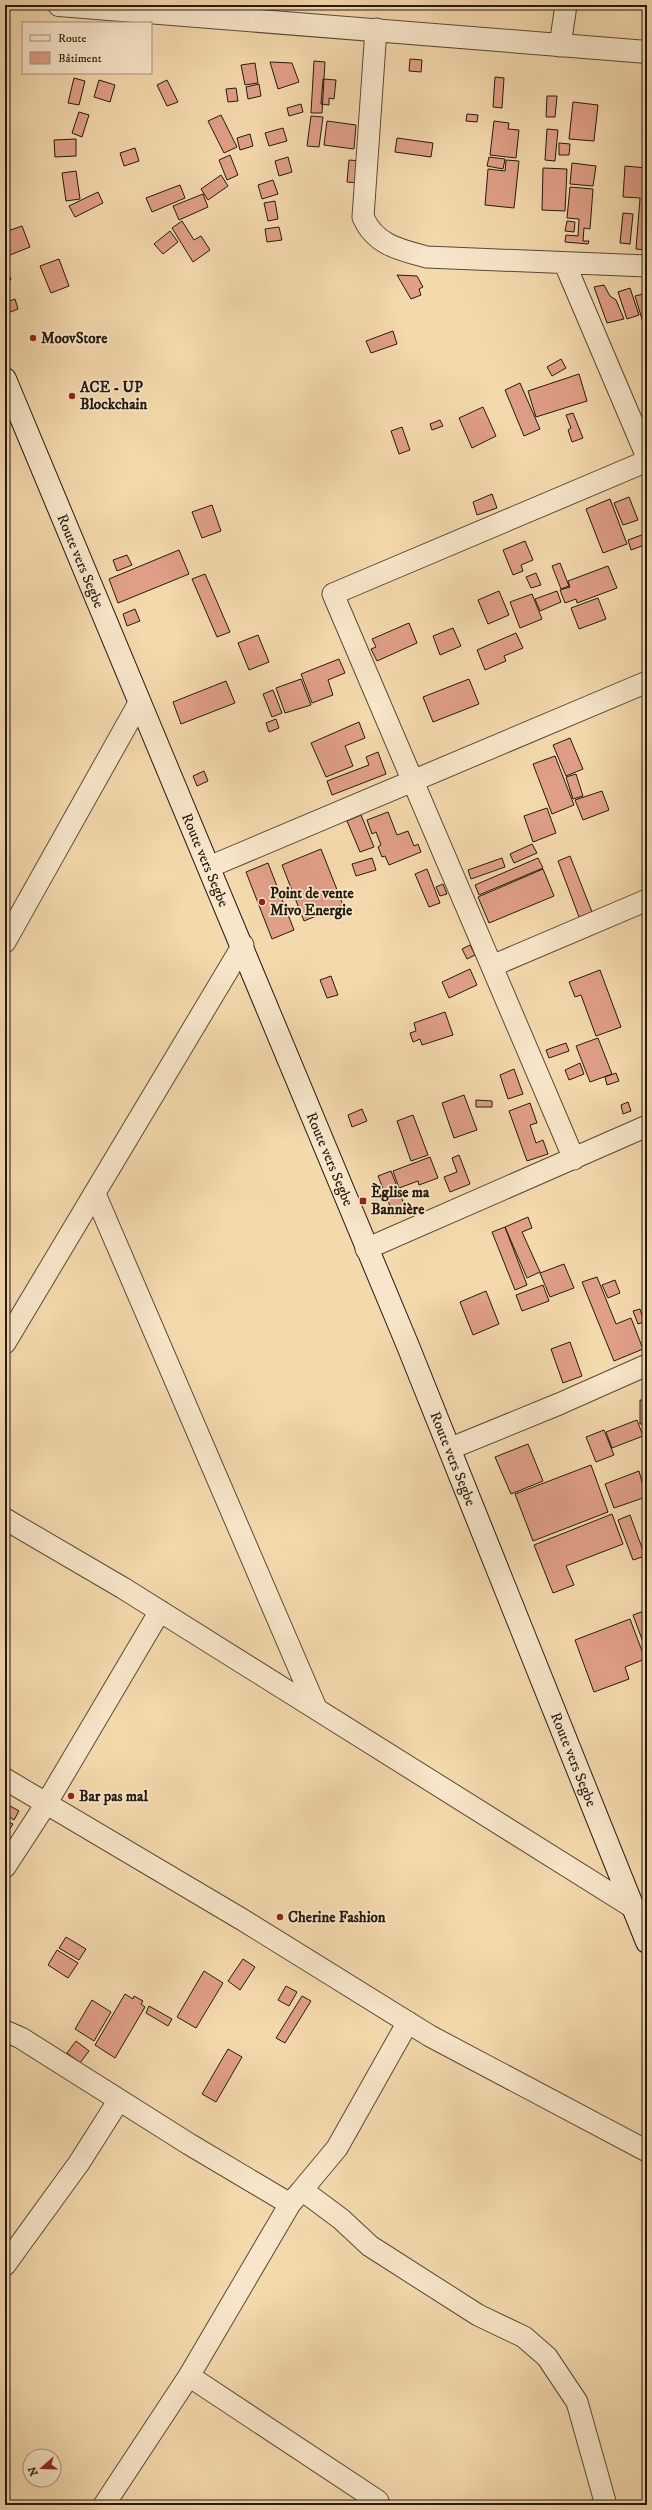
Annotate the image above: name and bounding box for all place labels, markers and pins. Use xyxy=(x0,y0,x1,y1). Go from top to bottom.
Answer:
place label: MoovStore xyxy=(41,329,108,348)
marker: MoovStore xyxy=(28,333,38,343)
place label: ACE - UP Blockchain xyxy=(79,378,147,414)
marker: ACE - UP Blockchain xyxy=(67,391,77,401)
place label: Point de vente Mivo Energie xyxy=(270,884,355,920)
marker: Point de vente Mivo Energie xyxy=(257,897,267,907)
place label: Èglise ma Bannière xyxy=(371,1182,430,1219)
marker: Èglise ma Bannière xyxy=(358,1196,368,1206)
place label: Bar pas mal xyxy=(79,1787,148,1806)
marker: Bar pas mal xyxy=(66,1791,76,1801)
place label: Cherine Fashion xyxy=(288,1908,386,1927)
marker: Cherine Fashion xyxy=(275,1912,285,1922)

